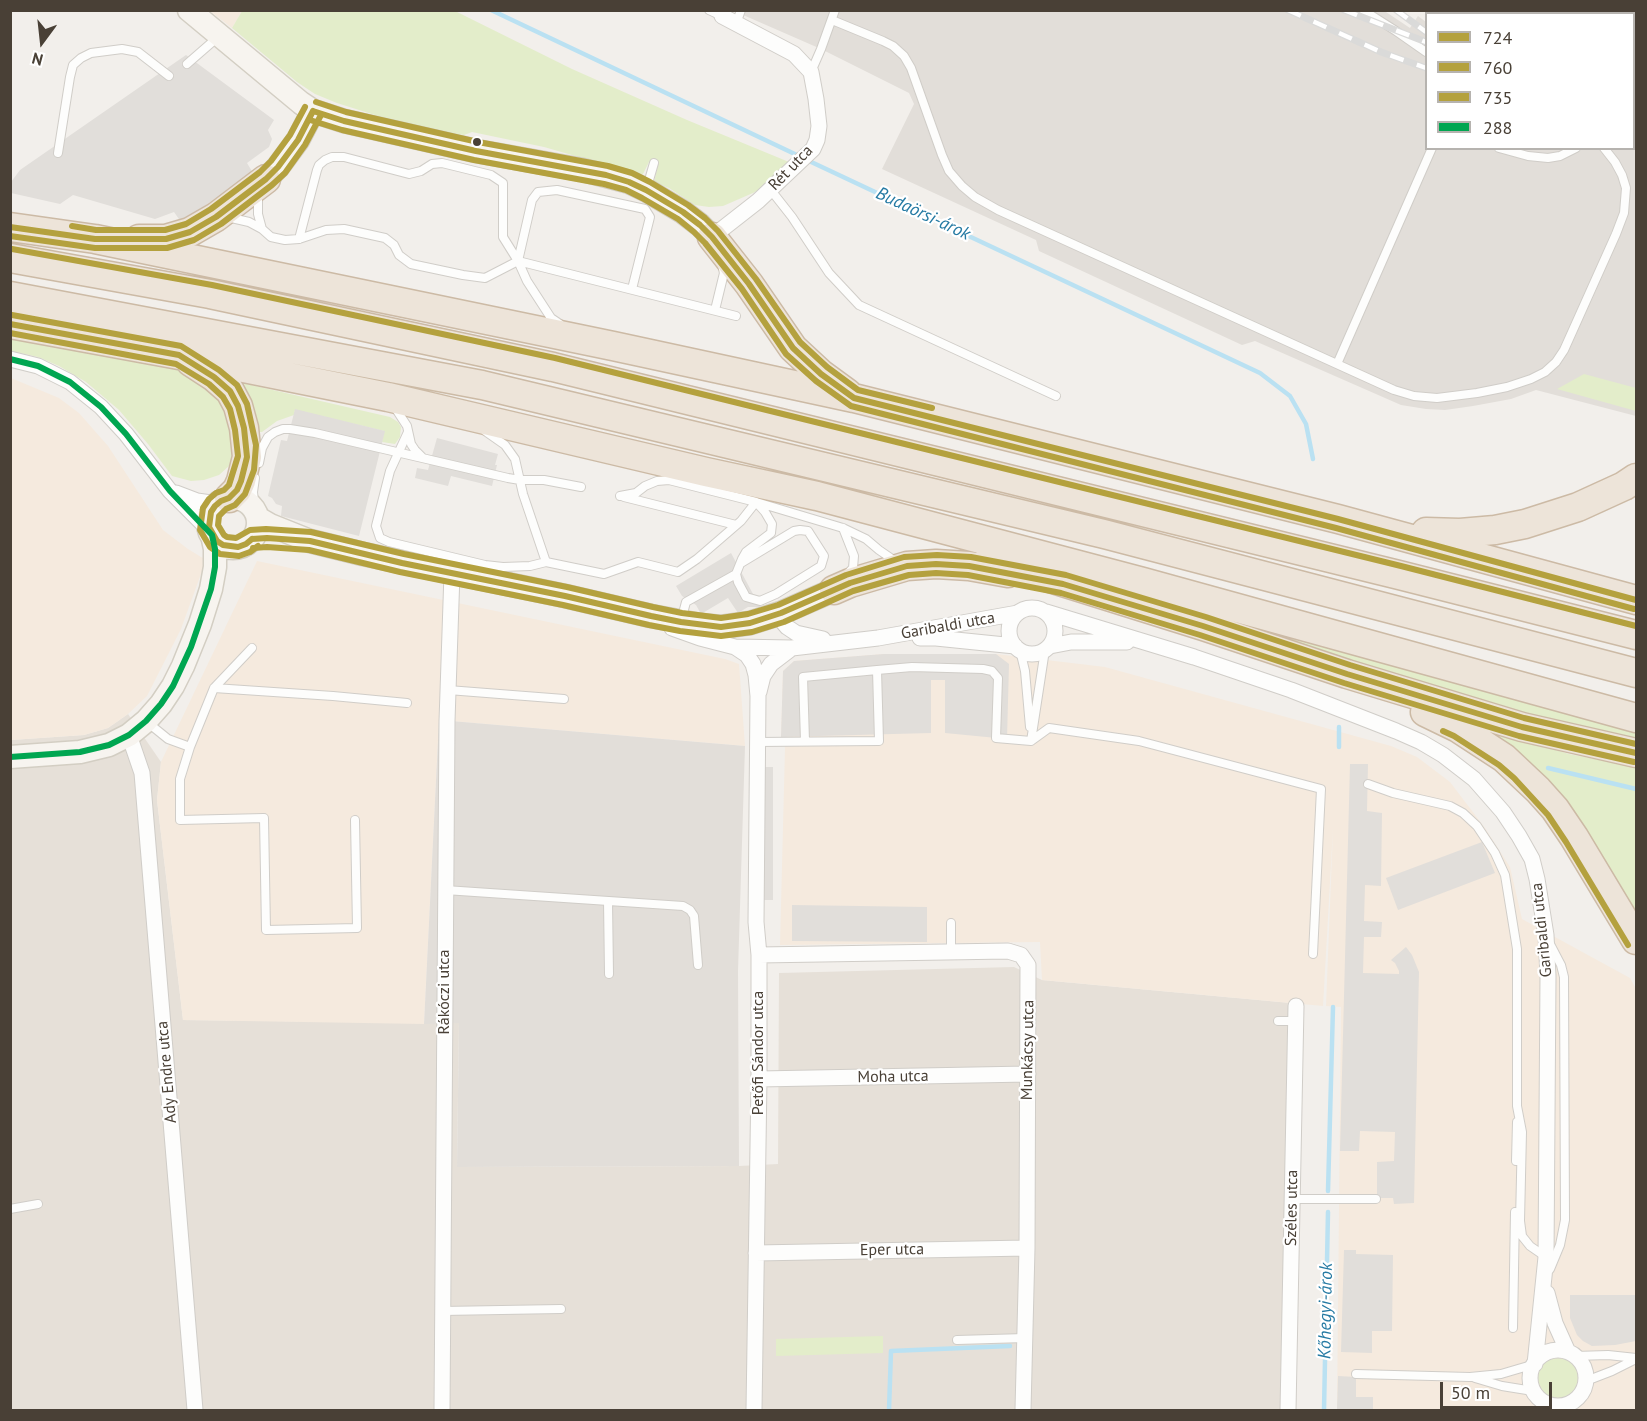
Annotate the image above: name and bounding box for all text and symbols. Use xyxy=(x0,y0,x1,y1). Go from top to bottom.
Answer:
north arrow xyxy=(12,12,72,72)
legend xyxy=(1425,12,1635,150)
text: 724 xyxy=(1483,26,1512,49)
text: N xyxy=(30,48,45,70)
text: 760 xyxy=(1483,56,1512,79)
text: 735 xyxy=(1483,86,1512,109)
text: 288 xyxy=(1483,116,1512,139)
unlabelled marker xyxy=(471,136,483,148)
street label: Rét utca xyxy=(765,141,817,195)
water label: Budaörsi-árok xyxy=(872,183,974,245)
street label: Garibaldi utca xyxy=(900,608,996,644)
street label: Garibaldi utca xyxy=(1527,882,1557,978)
street label: Rákóczi utca xyxy=(434,949,454,1035)
street label: Petőfi Sándor utca xyxy=(748,991,768,1115)
street label: Munkácsy utca xyxy=(1018,1000,1038,1100)
street label: Ady Endre utca xyxy=(153,1020,181,1124)
street label: Moha utca xyxy=(857,1067,929,1087)
street label: Széles utca xyxy=(1282,1170,1302,1246)
street label: Eper utca xyxy=(860,1240,924,1260)
water label: Kőhegyi-árok xyxy=(1314,1263,1338,1359)
scale bar xyxy=(1443,1370,1556,1408)
text: 50 m xyxy=(1451,1381,1490,1404)

